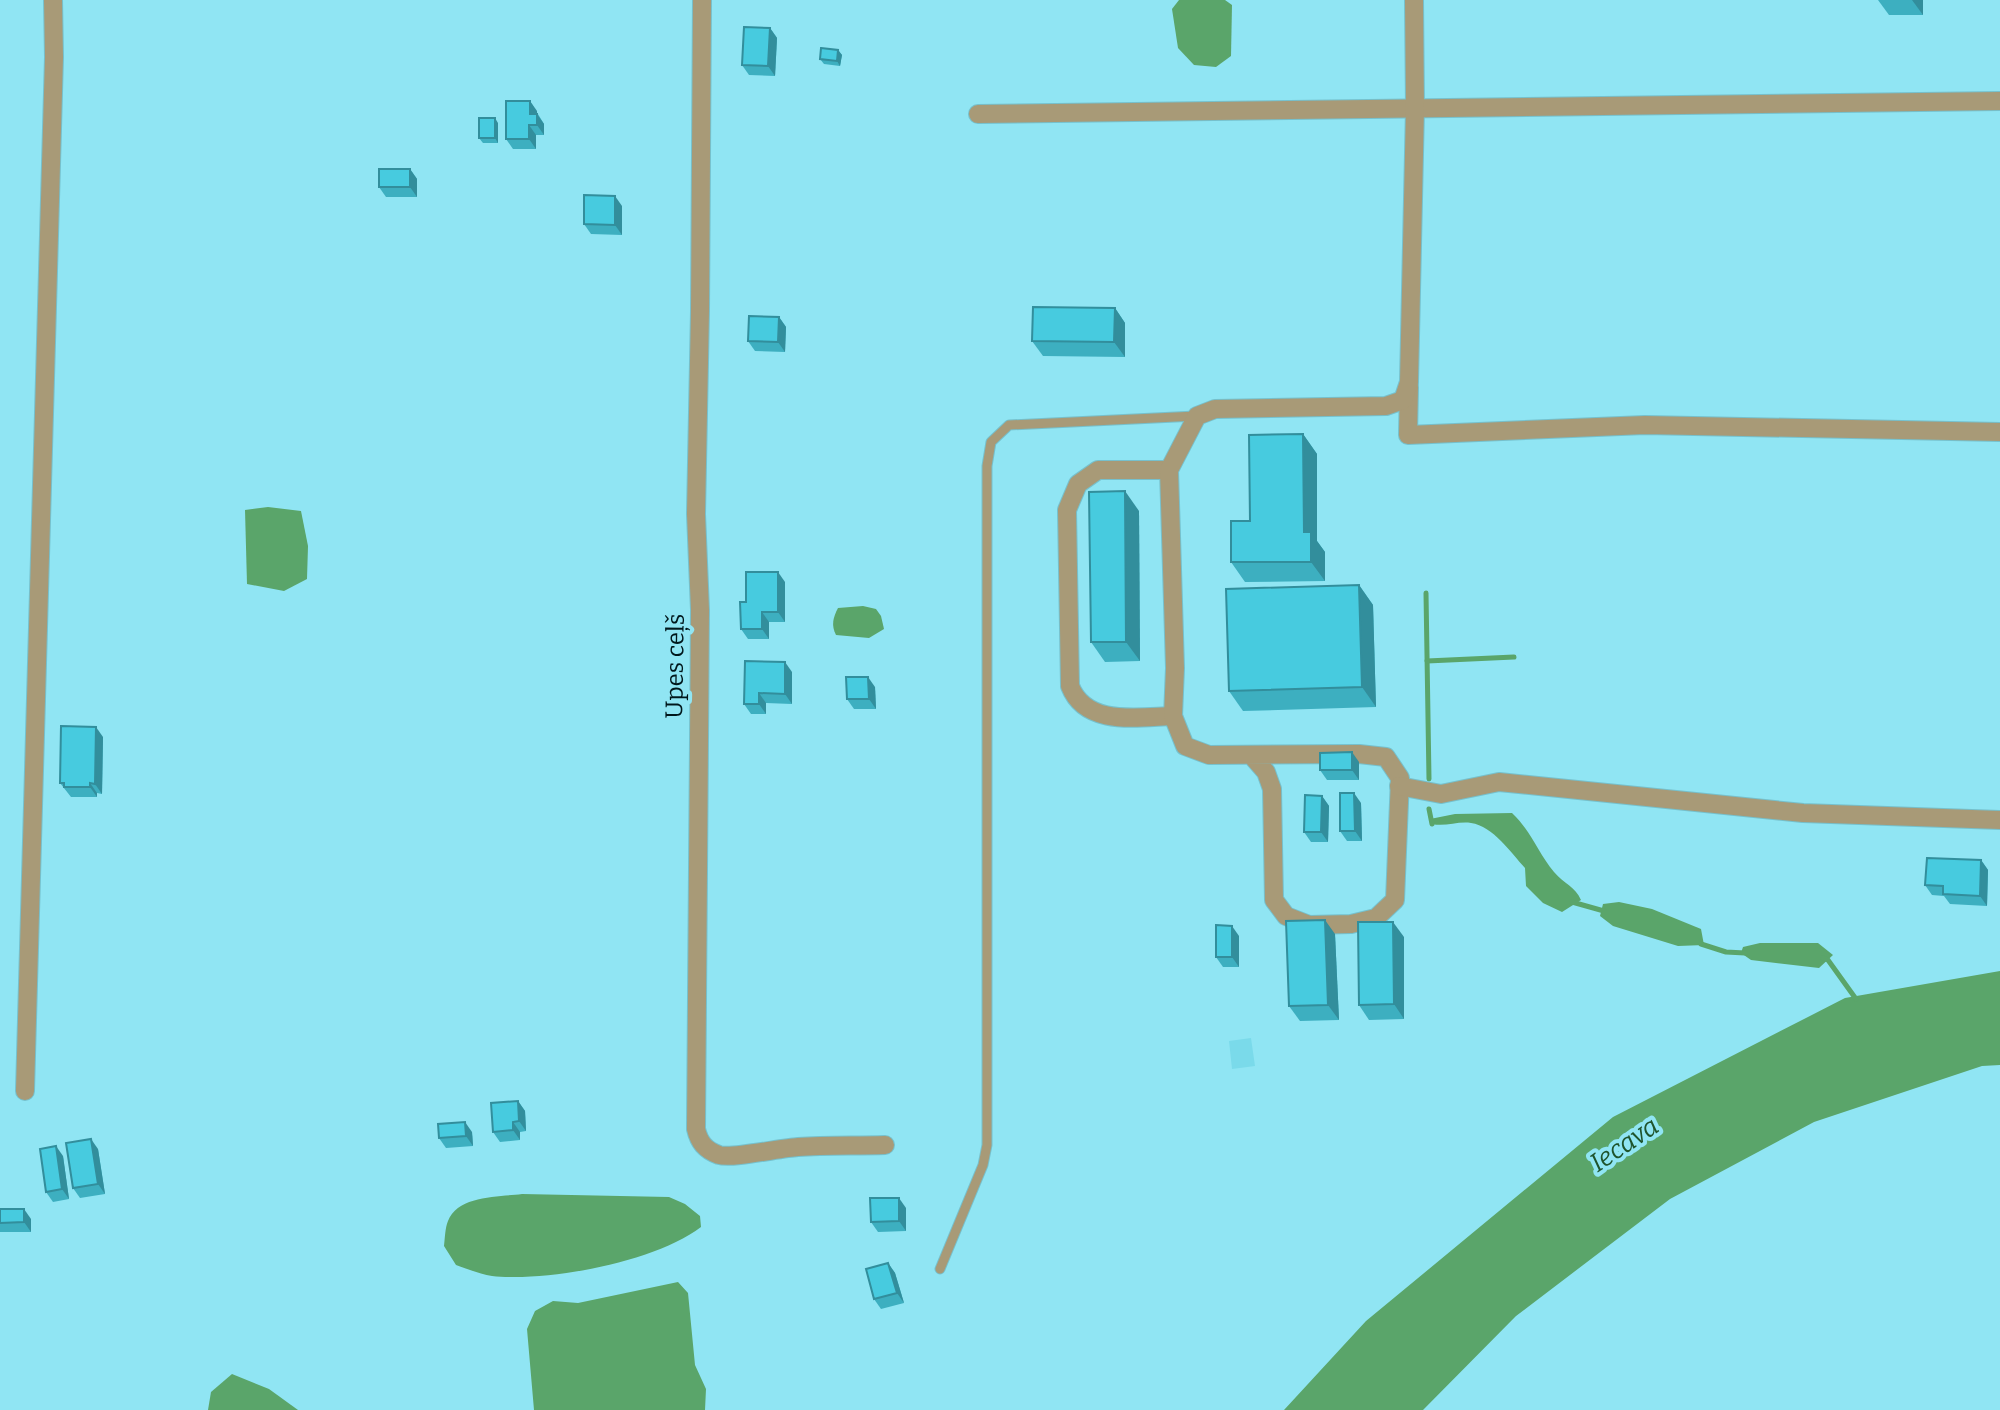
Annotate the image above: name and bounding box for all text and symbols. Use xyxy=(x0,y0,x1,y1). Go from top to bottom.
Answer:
street label: Upes ceļš xyxy=(660,613,691,719)
water label: Iecava xyxy=(1584,1110,1665,1179)

